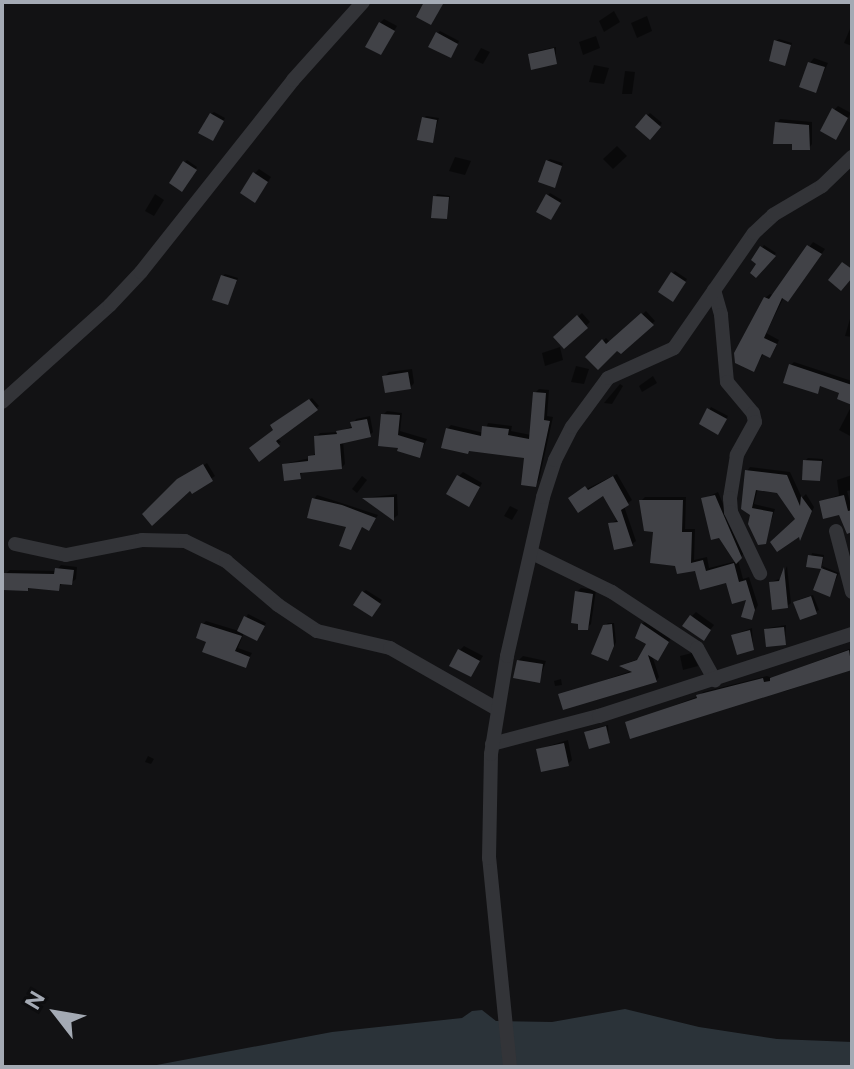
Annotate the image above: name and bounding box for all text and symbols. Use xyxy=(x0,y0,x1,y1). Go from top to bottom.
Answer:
north arrow xyxy=(16,973,96,1053)
text: N xyxy=(19,986,51,1015)

